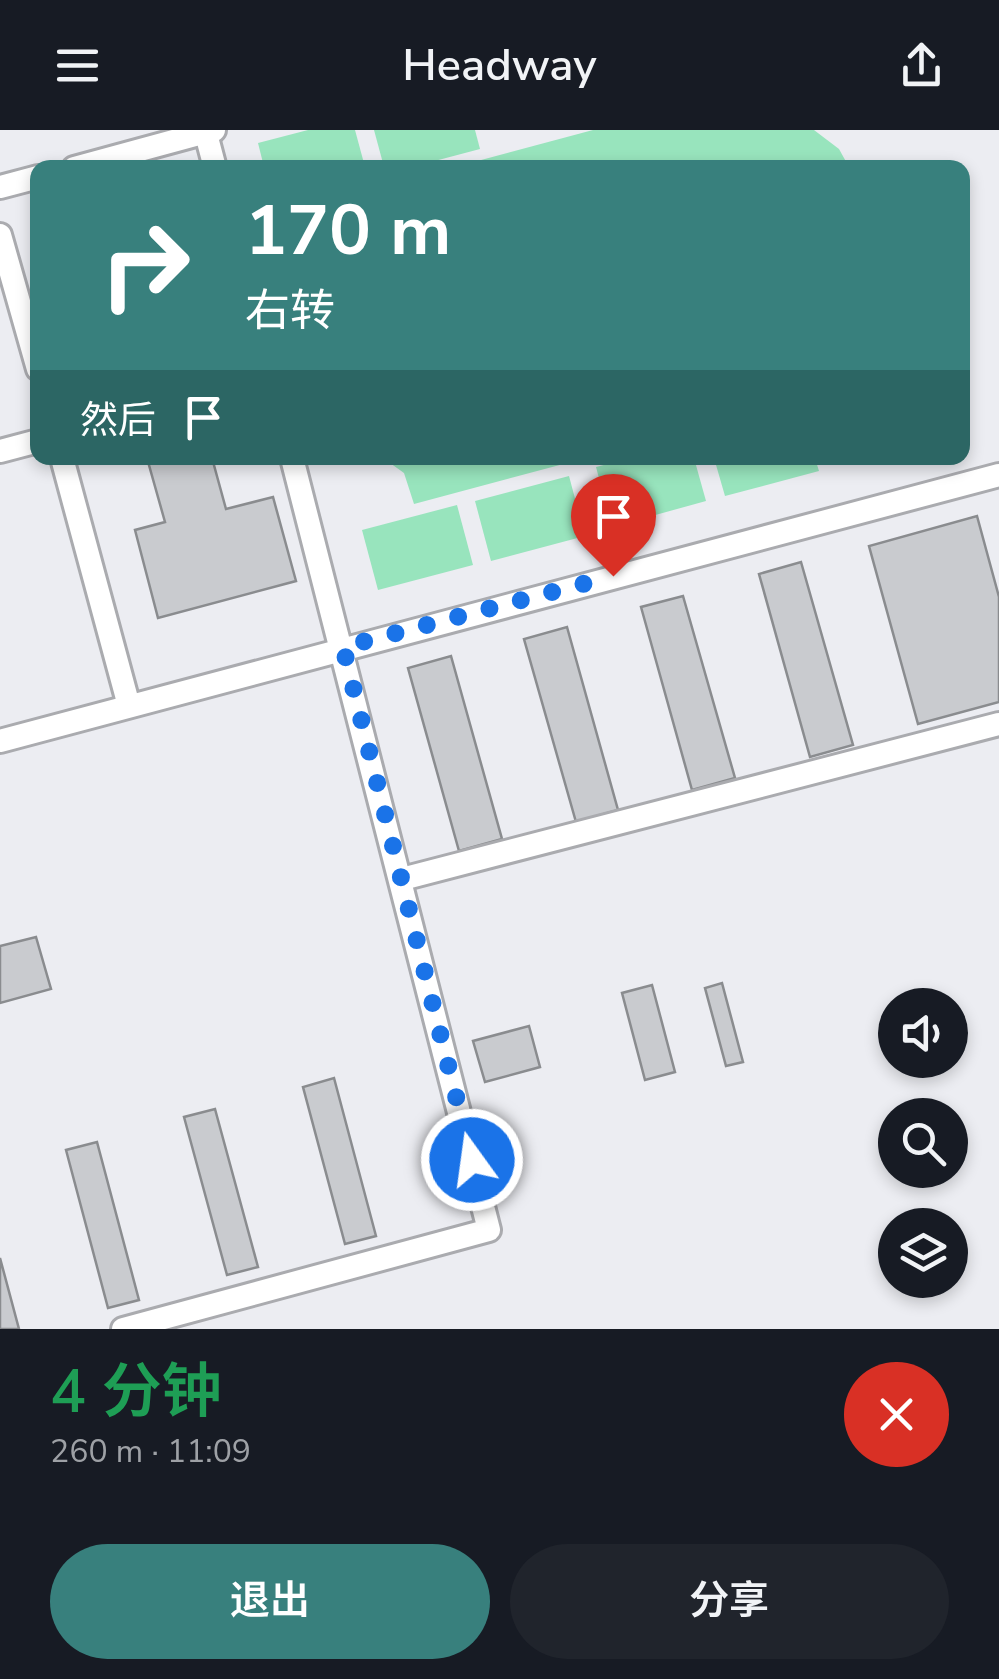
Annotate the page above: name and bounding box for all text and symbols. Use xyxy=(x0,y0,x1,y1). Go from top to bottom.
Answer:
text: Headway xyxy=(402,35,597,96)
icon: menu xyxy=(50,38,105,93)
icon: share xyxy=(894,38,949,93)
text: 170 m xyxy=(245,183,451,279)
icon: right xyxy=(80,200,210,330)
text: 右转 xyxy=(245,281,335,342)
icon: arrive xyxy=(176,390,231,445)
text: 然后 xyxy=(80,395,156,446)
pin xyxy=(571,474,656,577)
icon: arrive xyxy=(586,489,641,544)
map controls xyxy=(878,988,968,1298)
button: sound xyxy=(878,988,968,1078)
button: search xyxy=(878,1098,968,1188)
position arrow xyxy=(420,1108,524,1212)
button: layers xyxy=(878,1208,968,1298)
text: 4 分钟 xyxy=(50,1351,222,1433)
button: close xyxy=(844,1362,949,1467)
text: 260 m · 11:09 xyxy=(50,1430,251,1473)
button: 退出 xyxy=(50,1544,490,1659)
button: 分享 xyxy=(510,1544,949,1659)

